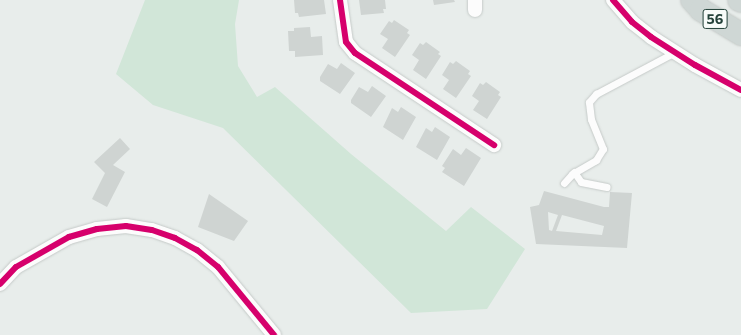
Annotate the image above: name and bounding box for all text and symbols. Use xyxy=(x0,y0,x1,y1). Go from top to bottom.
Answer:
road number: 56 xyxy=(702,7,728,31)

